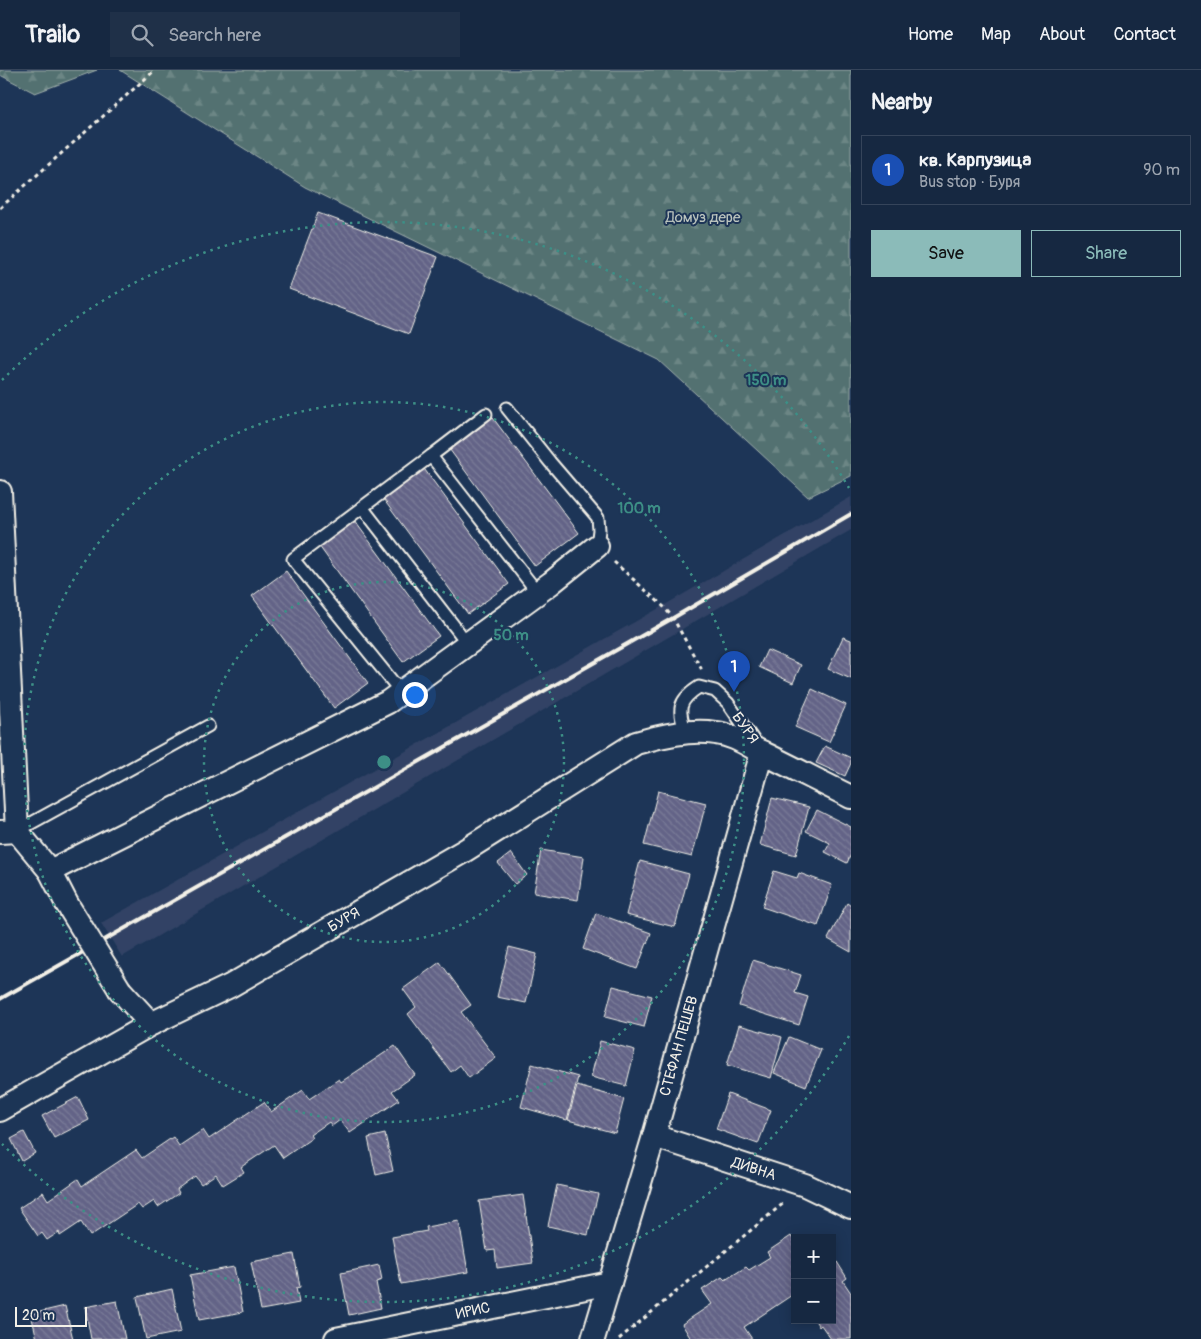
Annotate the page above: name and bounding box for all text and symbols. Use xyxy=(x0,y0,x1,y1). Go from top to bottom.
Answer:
search box xyxy=(110,12,460,57)
text: Trailo xyxy=(25,20,80,49)
icon: search xyxy=(128,21,156,49)
text: Search here xyxy=(168,23,261,47)
text: Home xyxy=(908,23,953,46)
text: Map xyxy=(981,23,1011,46)
text: About xyxy=(1039,23,1085,46)
text: Contact xyxy=(1113,23,1176,46)
text: Nearby xyxy=(871,89,932,116)
text: кв. Карпузица xyxy=(919,148,1031,172)
text: 1 xyxy=(885,160,891,180)
text: 90 m xyxy=(1143,160,1180,180)
text: Bus stop · Буря xyxy=(919,172,1020,192)
park label: Домуз дере xyxy=(665,208,741,227)
button: Save xyxy=(871,230,1021,277)
button: Share xyxy=(1031,230,1181,277)
text: 150 m xyxy=(746,371,786,390)
text: 100 m xyxy=(618,499,660,518)
text: 50 m xyxy=(494,626,528,645)
pin: 1 xyxy=(718,651,750,692)
your location xyxy=(402,682,428,708)
street label: БУРЯ xyxy=(727,709,763,747)
centre of rings xyxy=(375,753,393,771)
street label: БУРЯ xyxy=(324,903,364,937)
street label: СТЕФАН ПЕШЕВ xyxy=(656,994,702,1098)
street label: ДИВНА xyxy=(728,1153,779,1185)
map controls xyxy=(791,1234,836,1324)
button: + xyxy=(791,1234,836,1279)
button: − xyxy=(791,1279,836,1324)
street label: ИРИС xyxy=(454,1298,492,1324)
scale bar xyxy=(15,1304,88,1327)
text: 20 m xyxy=(22,1307,55,1324)

